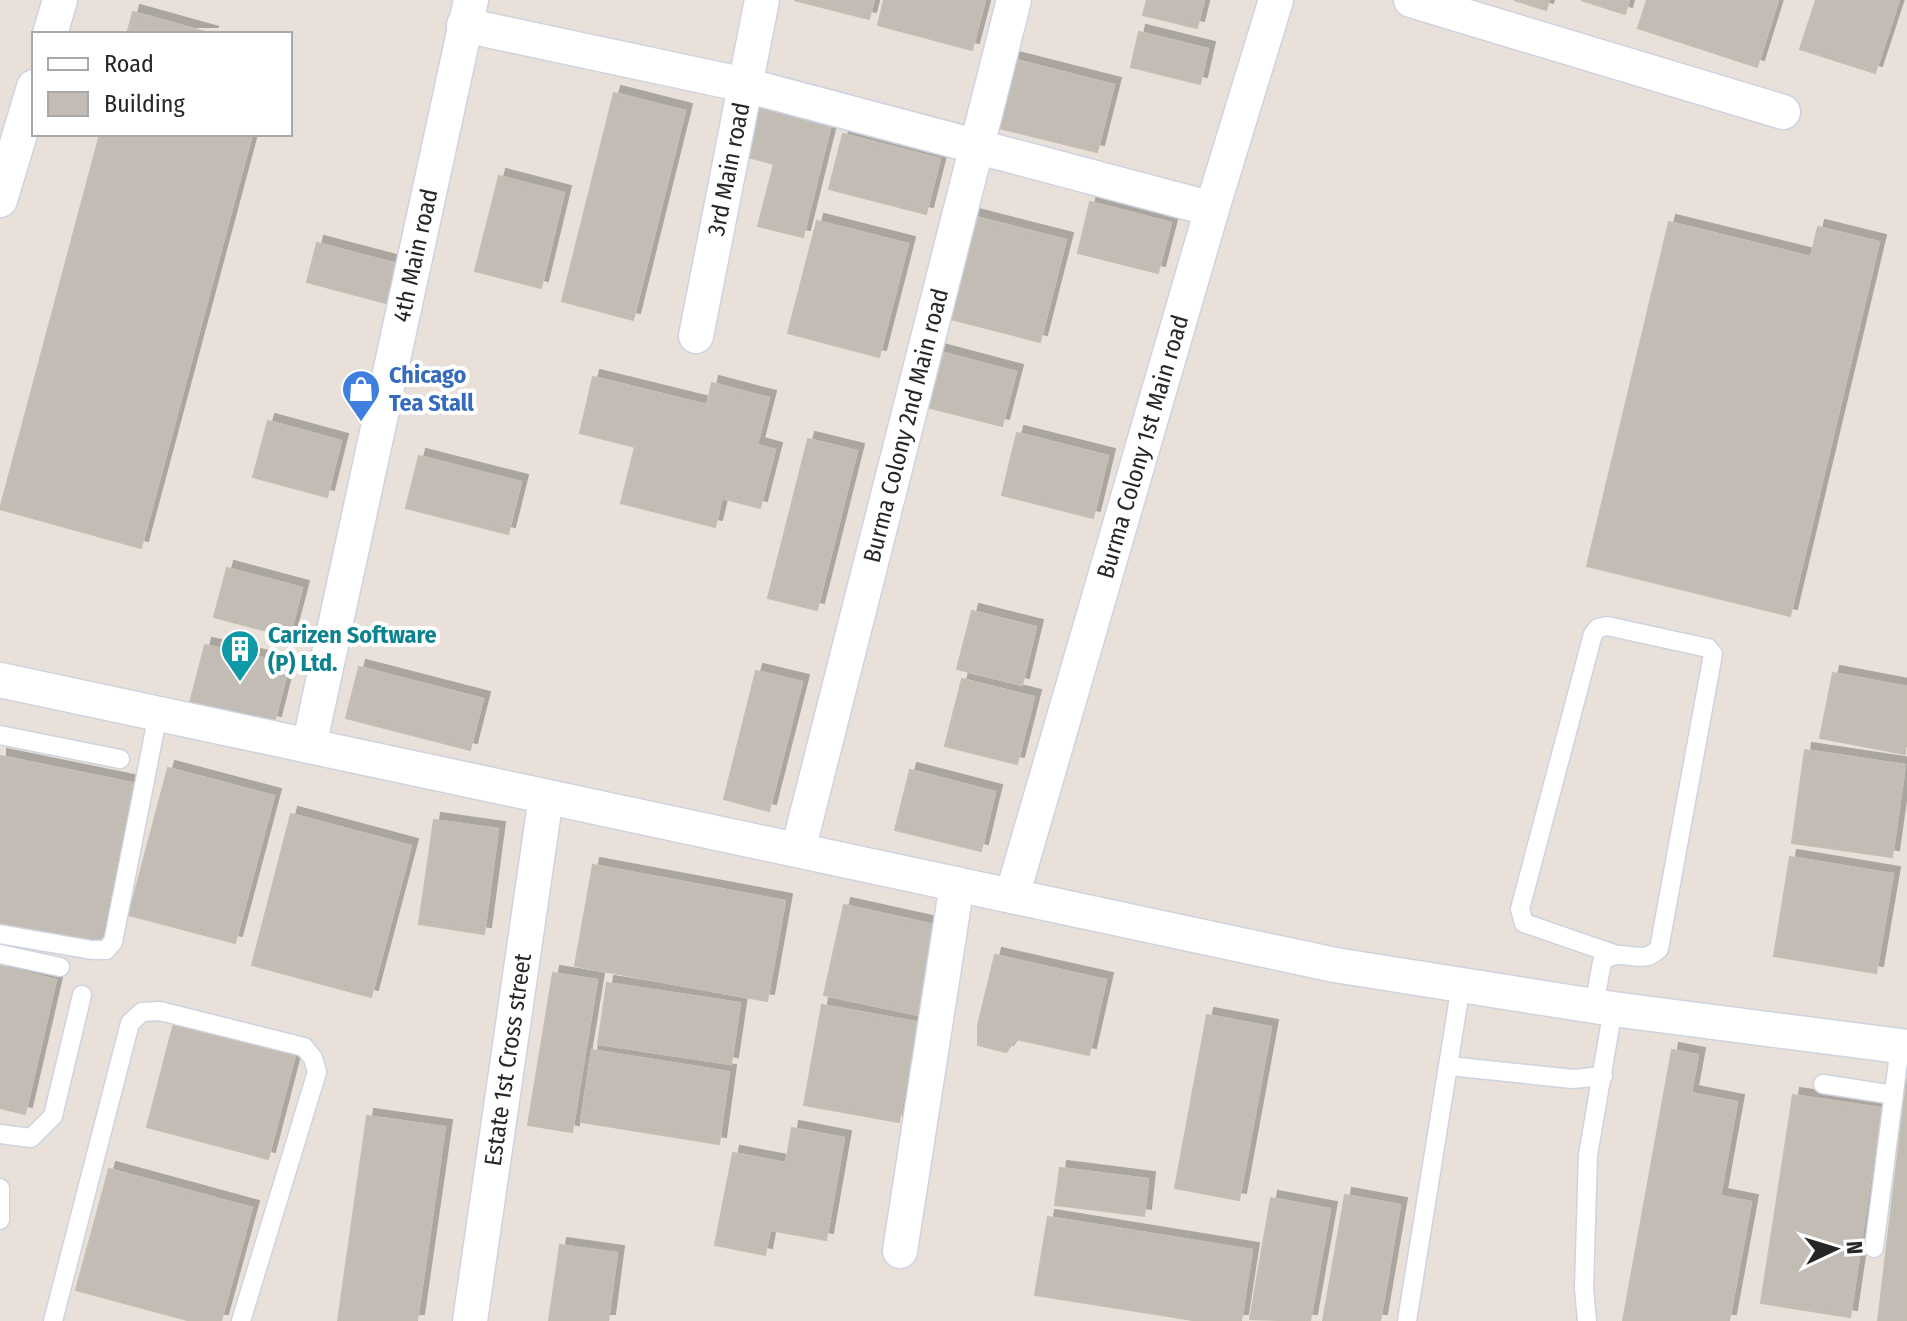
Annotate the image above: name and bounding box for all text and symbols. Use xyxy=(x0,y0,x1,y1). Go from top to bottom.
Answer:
legend xyxy=(32,32,292,136)
text: Road xyxy=(104,50,154,78)
text: Building xyxy=(104,90,186,118)
street label: 3rd Main road xyxy=(702,100,756,238)
street label: 4th Main road xyxy=(387,186,444,325)
street label: Burma Colony 2nd Main road xyxy=(858,286,954,565)
street label: Burma Colony 1st Main road xyxy=(1091,312,1194,582)
place label: Chicago Tea Stall xyxy=(389,361,474,417)
shop icon: Chicago Tea Stall xyxy=(340,368,382,423)
place label: Carizen Software (P) Ltd. xyxy=(268,621,437,677)
building icon: Carizen Software (P) Ltd. xyxy=(219,628,261,683)
street label: Estate 1st Cross street xyxy=(479,951,537,1168)
north arrow xyxy=(1795,1209,1875,1289)
text: N xyxy=(1841,1240,1868,1255)

